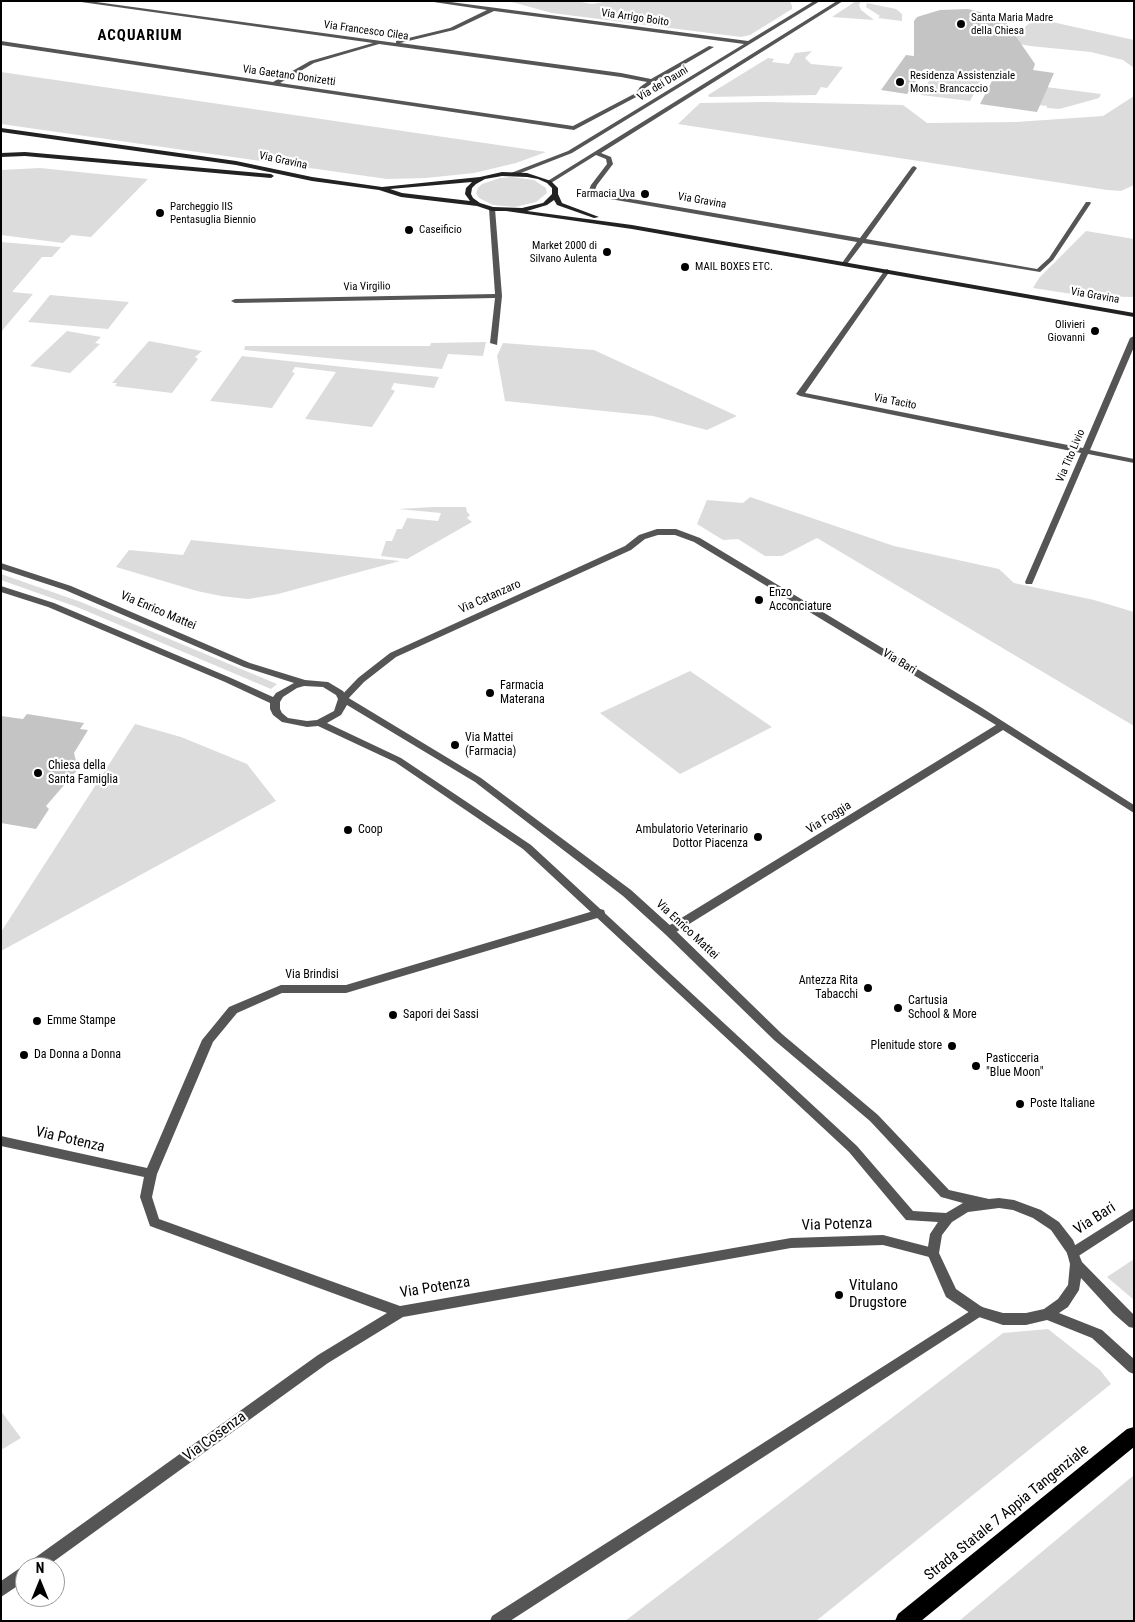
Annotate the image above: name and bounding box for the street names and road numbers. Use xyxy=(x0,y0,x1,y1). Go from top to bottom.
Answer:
street label: Via Arrigo Boito xyxy=(600,7,670,29)
street label: Via Francesco Cilea xyxy=(323,19,409,43)
street label: Via Gaetano Donizetti xyxy=(242,63,336,89)
street label: Via dei Dauni xyxy=(635,64,691,104)
street label: Via Gravina xyxy=(258,149,308,173)
street label: Via Gravina xyxy=(677,190,727,212)
street label: Via Virgilio xyxy=(343,280,391,294)
street label: Via Gravina xyxy=(1070,285,1120,307)
street label: Via Tacito xyxy=(873,391,917,413)
street label: Via Tito Livio xyxy=(1054,427,1088,485)
street label: Via Catanzaro xyxy=(457,577,523,617)
street label: Via Enrico Mattei xyxy=(118,589,198,633)
street label: Via Bari xyxy=(880,646,918,678)
street label: Via Foggia xyxy=(804,799,854,837)
street label: Via Enrico Mattei xyxy=(653,897,721,963)
street label: Via Brindisi xyxy=(285,968,339,982)
street label: Via Potenza xyxy=(34,1123,106,1157)
street label: Via Bari xyxy=(1071,1199,1119,1239)
street label: Via Potenza xyxy=(801,1215,873,1235)
street label: Via Potenza xyxy=(399,1274,471,1302)
street label: Via Cosenza xyxy=(180,1408,250,1466)
street label: Strada Statale 7 Appia Tangenziale xyxy=(921,1441,1093,1585)

